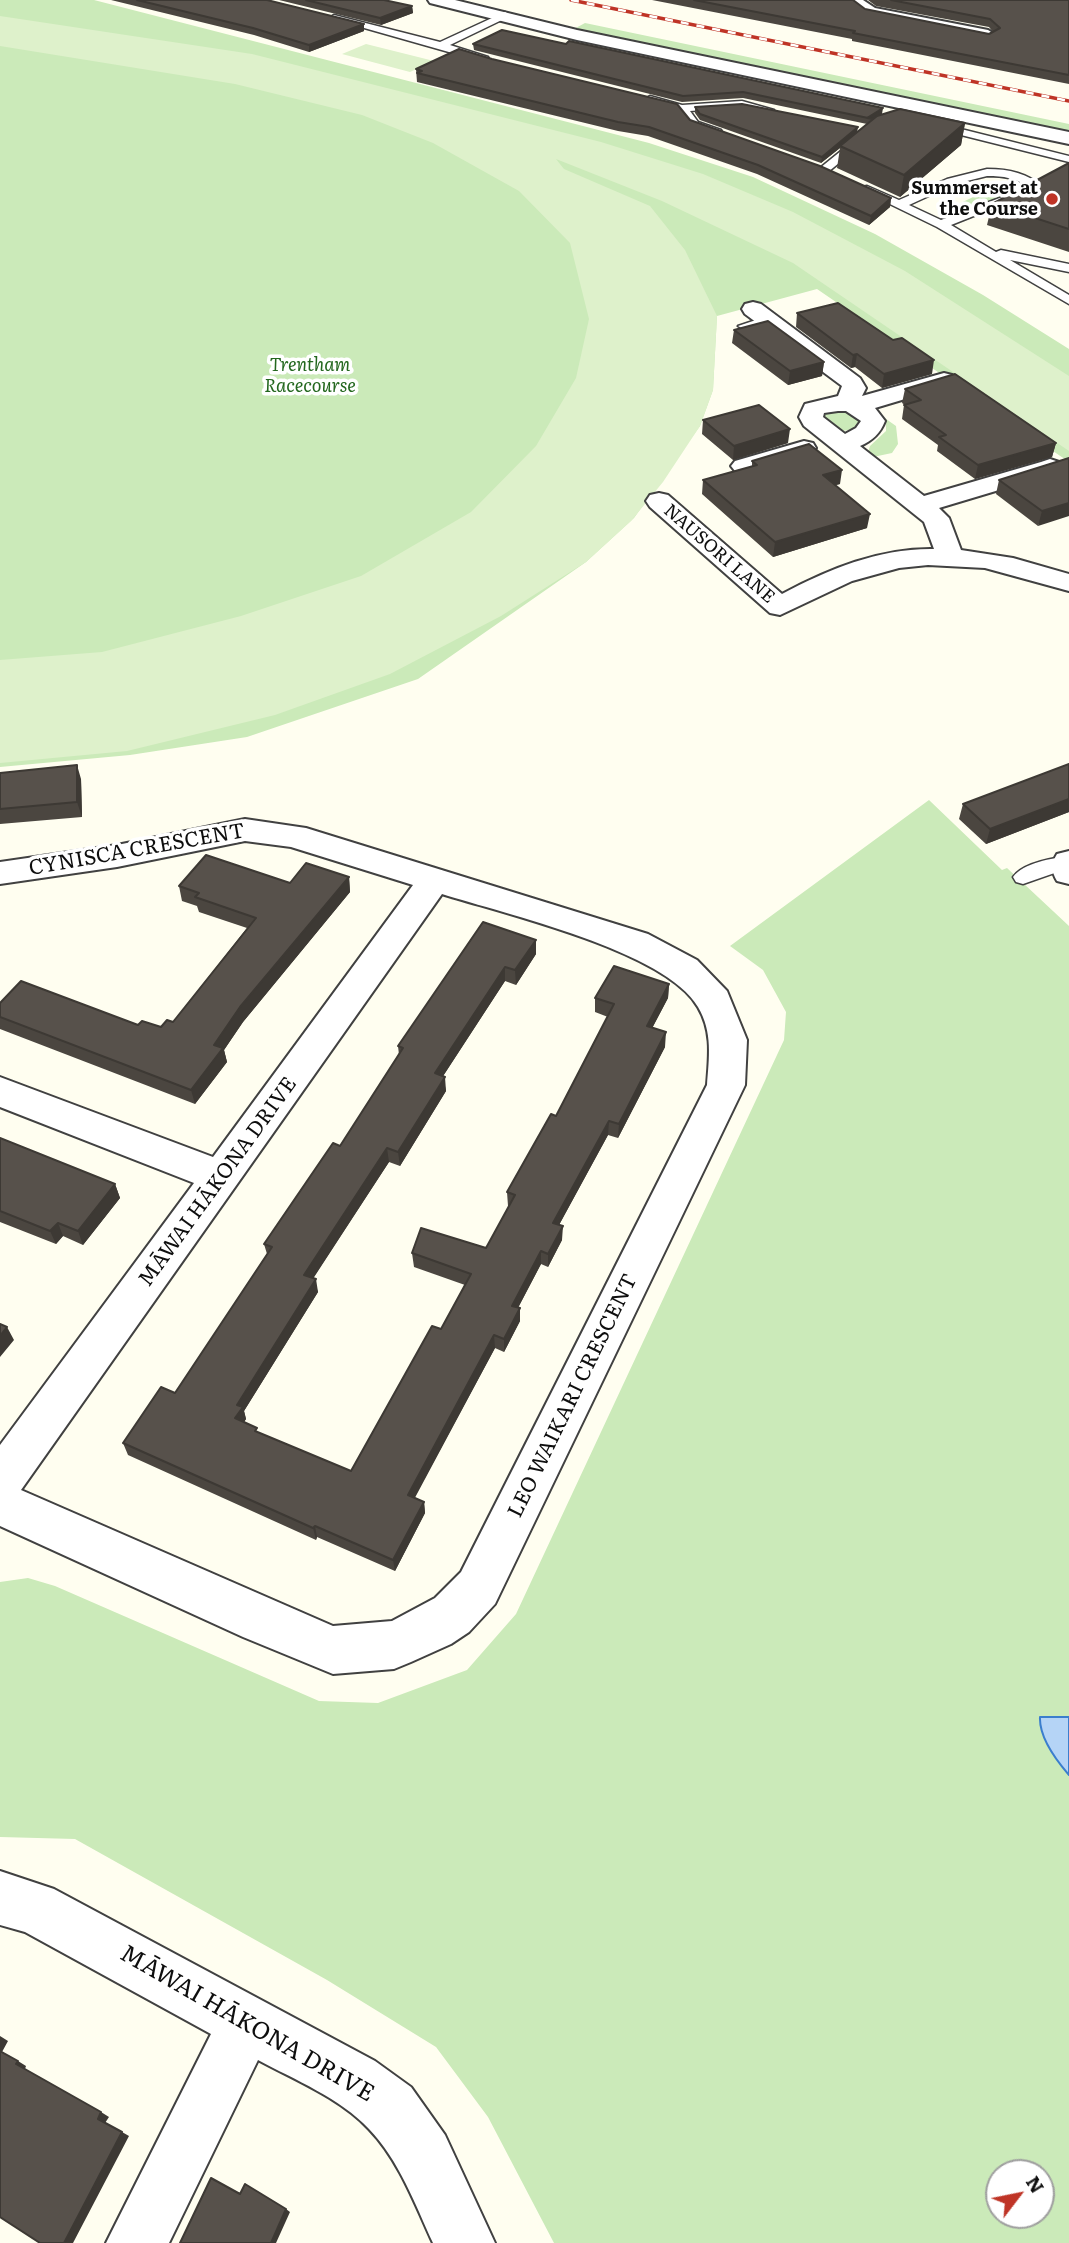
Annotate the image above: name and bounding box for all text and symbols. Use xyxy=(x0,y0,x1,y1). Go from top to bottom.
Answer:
place label: Summerset at the Course xyxy=(911,178,1038,220)
marker: Summerset at the Course xyxy=(1044,191,1060,207)
park label: Trentham Racecourse xyxy=(264,355,356,398)
street label: NAUSORI LANE xyxy=(659,500,779,608)
street label: CYNISCA CRESCENT xyxy=(27,819,247,881)
street label: MĀWAI HĀKONA DRIVE xyxy=(134,1073,302,1291)
street label: LEO WAIKARI CRESCENT xyxy=(503,1270,643,1522)
street label: MĀWAI HĀKONA DRIVE xyxy=(115,1939,379,2109)
north arrow xyxy=(985,2159,1055,2229)
text: N xyxy=(1020,2170,1052,2198)

